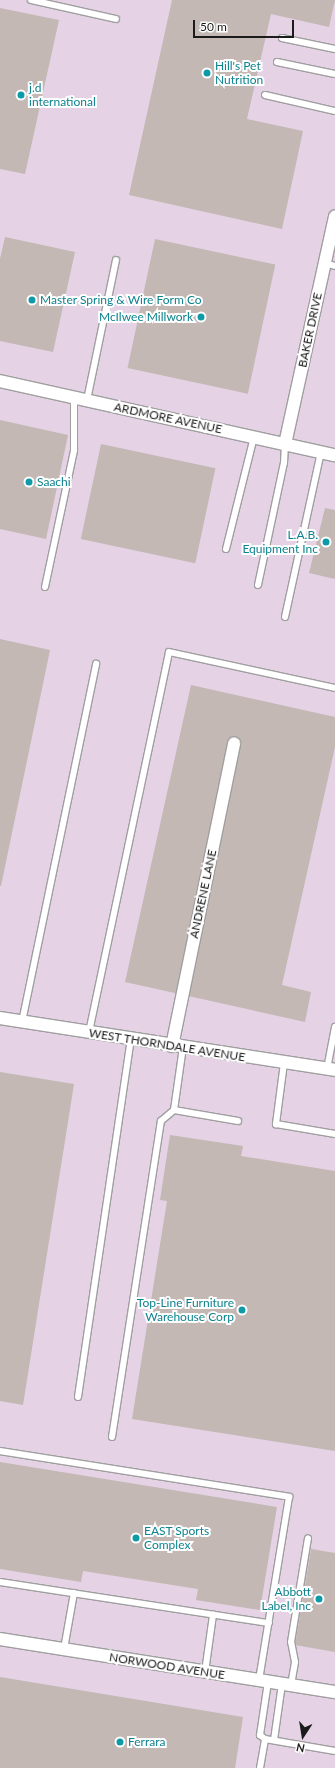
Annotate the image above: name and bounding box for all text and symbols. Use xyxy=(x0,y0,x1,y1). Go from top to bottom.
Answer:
scale bar xyxy=(195,12,296,38)
text: 50 m xyxy=(200,19,227,34)
place label: Hill's Pet Nutrition xyxy=(215,59,263,87)
marker: Hill's Pet Nutrition xyxy=(202,68,212,78)
place label: j.d international xyxy=(29,81,96,109)
marker: j.d international xyxy=(16,90,26,100)
street label: BAKER DRIVE xyxy=(295,291,325,369)
place label: Master Spring & Wire Form Co xyxy=(40,293,202,307)
marker: Master Spring & Wire Form Co xyxy=(27,295,37,305)
place label: McIlwee Millwork xyxy=(99,310,193,324)
marker: McIlwee Millwork xyxy=(196,312,206,322)
street label: ARDMORE AVENUE xyxy=(112,399,224,437)
place label: Saachi xyxy=(37,475,71,489)
marker: Saachi xyxy=(24,477,34,487)
place label: L.A.B. Equipment Inc xyxy=(242,528,318,556)
marker: L.A.B. Equipment Inc xyxy=(321,537,331,547)
street label: ANDRENE LANE xyxy=(187,848,219,940)
street label: WEST THORNDALE AVENUE xyxy=(87,1025,247,1065)
place label: Top-Line Furniture Warehouse Corp xyxy=(137,1296,234,1324)
marker: Top-Line Furniture Warehouse Corp xyxy=(237,1305,247,1315)
place label: EAST Sports Complex xyxy=(144,1524,209,1552)
marker: EAST Sports Complex xyxy=(131,1533,141,1543)
place label: Abbott Label, Inc xyxy=(261,1585,311,1613)
marker: Abbott Label, Inc xyxy=(314,1594,324,1604)
street label: NORWOOD AVENUE xyxy=(108,1650,226,1682)
north arrow xyxy=(283,1716,323,1756)
place label: Ferrara xyxy=(128,1735,165,1749)
marker: Ferrara xyxy=(115,1737,125,1747)
text: N xyxy=(295,1741,306,1755)

